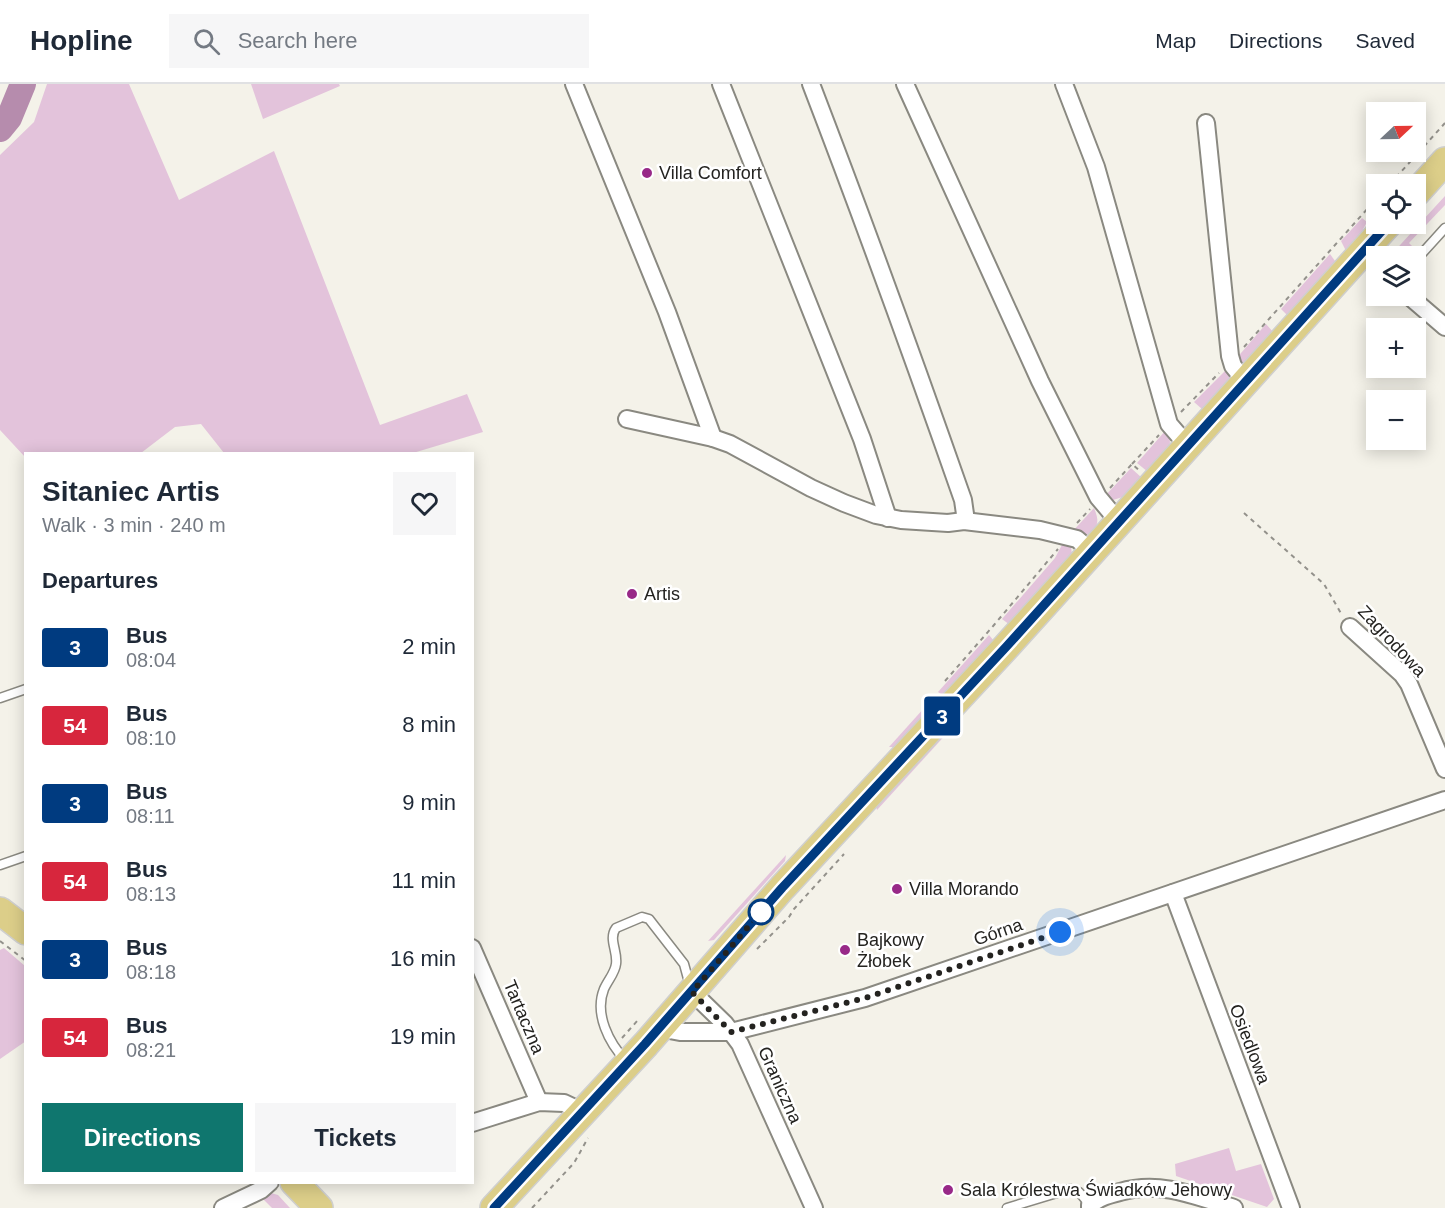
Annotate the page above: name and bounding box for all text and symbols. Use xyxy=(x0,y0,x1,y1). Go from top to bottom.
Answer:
search box xyxy=(169,14,589,68)
text: Hopline xyxy=(30,25,133,56)
icon: search xyxy=(190,25,223,58)
text: Search here xyxy=(238,28,358,53)
text: Map xyxy=(1155,29,1196,52)
text: Directions xyxy=(1229,29,1322,52)
text: Saved xyxy=(1355,29,1415,52)
north arrow xyxy=(1366,102,1426,162)
map controls xyxy=(1366,102,1426,450)
place label: Villa Comfort xyxy=(659,163,762,183)
marker: Villa Comfort xyxy=(640,166,654,180)
button: locate xyxy=(1366,174,1426,234)
button: layers xyxy=(1366,246,1426,306)
button: + xyxy=(1366,318,1426,378)
button: − xyxy=(1366,390,1426,450)
button: heart xyxy=(393,472,456,535)
text: Sitaniec Artis xyxy=(42,476,220,507)
text: Walk · 3 min · 240 m xyxy=(42,514,226,536)
text: Departures xyxy=(42,568,158,593)
place label: Artis xyxy=(644,584,680,604)
marker: Artis xyxy=(625,587,639,601)
street label: Zagrodowa xyxy=(1354,601,1431,681)
text: Bus xyxy=(126,623,168,648)
text: 2 min xyxy=(402,634,456,659)
text: 3 xyxy=(69,636,81,659)
text: 08:04 xyxy=(126,649,176,671)
line badge: 3 xyxy=(922,696,962,736)
text: Bus xyxy=(126,701,168,726)
text: 3 xyxy=(936,705,948,728)
text: 8 min xyxy=(402,712,456,737)
text: 54 xyxy=(63,714,87,737)
text: 08:10 xyxy=(126,727,176,749)
text: Bus xyxy=(126,779,168,804)
text: 9 min xyxy=(402,790,456,815)
text: 3 xyxy=(69,792,81,815)
text: 08:11 xyxy=(126,805,175,827)
text: Bus xyxy=(126,857,168,882)
text: 11 min xyxy=(392,868,456,893)
text: 54 xyxy=(63,870,87,893)
place label: Villa Morando xyxy=(909,879,1019,899)
marker: Villa Morando xyxy=(890,882,904,896)
text: 08:13 xyxy=(126,883,176,905)
unlabelled marker xyxy=(748,899,774,925)
street label: Górna xyxy=(971,914,1026,950)
your location xyxy=(1045,917,1075,947)
place label: Bajkowy Żłobek xyxy=(857,930,924,971)
text: Bus xyxy=(126,935,168,960)
marker: Bajkowy Żłobek xyxy=(838,943,852,957)
text: 16 min xyxy=(390,946,456,971)
text: 3 xyxy=(69,948,81,971)
text: 08:18 xyxy=(126,961,176,983)
street label: Tartaczna xyxy=(500,977,549,1058)
street label: Osiedlowa xyxy=(1226,1001,1275,1088)
text: Bus xyxy=(126,1013,168,1038)
text: 19 min xyxy=(390,1024,456,1049)
text: 54 xyxy=(63,1026,87,1049)
text: 08:21 xyxy=(126,1039,176,1061)
street label: Graniczna xyxy=(754,1043,806,1127)
button: Directions xyxy=(42,1103,243,1172)
button: Tickets xyxy=(255,1103,456,1172)
place label: Sala Królestwa Świadków Jehowy xyxy=(960,1179,1232,1200)
marker: Sala Królestwa Świadków Jehowy xyxy=(941,1183,955,1197)

